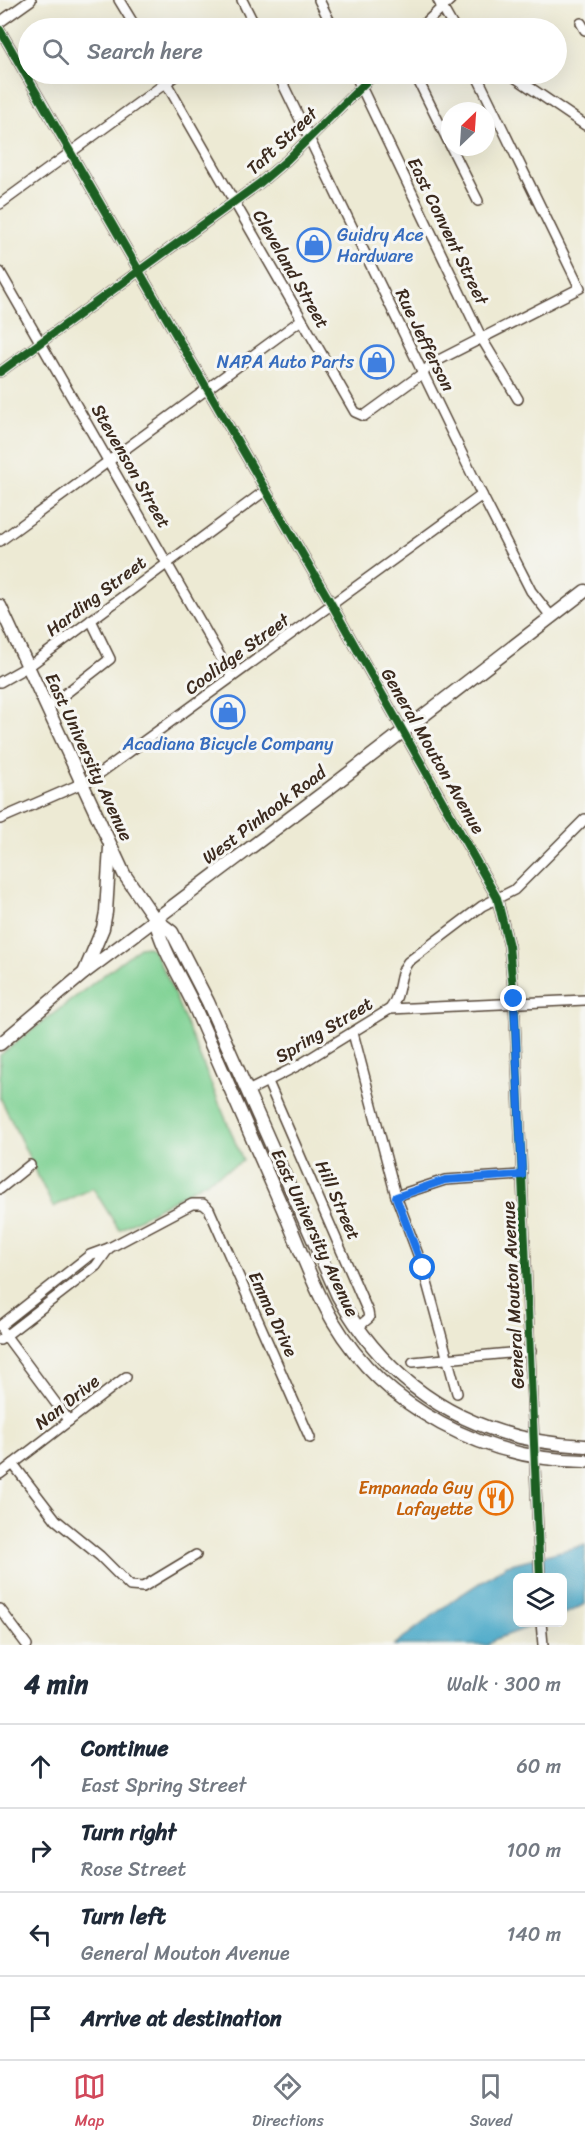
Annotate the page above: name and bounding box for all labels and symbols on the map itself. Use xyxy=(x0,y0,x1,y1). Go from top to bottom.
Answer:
street label: Taft Street xyxy=(239,98,326,183)
north arrow xyxy=(441,102,495,156)
street label: East Convent Street xyxy=(398,152,498,311)
street label: Cleveland Street xyxy=(244,203,338,335)
place label: Guidry Ace Hardware xyxy=(337,219,424,272)
shop icon: Guidry Ace Hardware xyxy=(296,227,332,263)
street label: Rue Jefferson xyxy=(386,283,464,397)
shop icon: NAPA Auto Parts xyxy=(359,344,395,380)
place label: NAPA Auto Parts xyxy=(217,346,355,378)
street label: Stevenson Street xyxy=(82,398,180,535)
street label: Harding Street xyxy=(38,547,154,645)
street label: Coolidge Street xyxy=(177,604,297,703)
street label: General Mouton Avenue xyxy=(372,662,494,841)
street label: East University Avenue xyxy=(36,667,142,847)
shop icon: Acadiana Bicycle Company xyxy=(210,694,246,730)
place label: Acadiana Bicycle Company xyxy=(122,728,334,760)
street label: West Pinhook Road xyxy=(195,756,335,873)
route end xyxy=(500,985,526,1011)
street label: Spring Street xyxy=(269,988,379,1072)
street label: East University Avenue xyxy=(262,1143,368,1323)
street label: Hill Street xyxy=(306,1155,370,1245)
street label: General Mouton Avenue xyxy=(492,1200,534,1390)
route start xyxy=(409,1254,435,1280)
street label: Emma Drive xyxy=(239,1266,307,1363)
street label: Nan Drive xyxy=(27,1366,107,1438)
place label: Empanada Guy Lafayette xyxy=(358,1472,474,1525)
restaurant icon: Empanada Guy Lafayette xyxy=(478,1480,514,1516)

